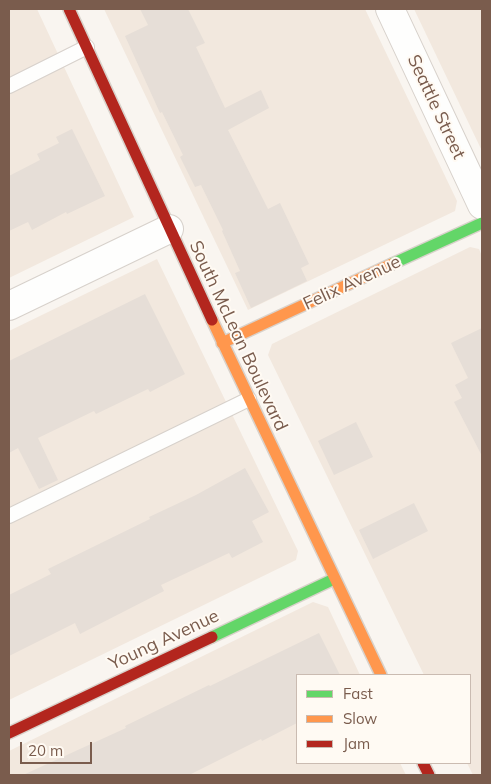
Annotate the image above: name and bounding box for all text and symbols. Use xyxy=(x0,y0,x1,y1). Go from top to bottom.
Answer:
street label: Seattle Street xyxy=(402,51,470,163)
street label: South McLean Boulevard xyxy=(184,237,292,435)
street label: Felix Avenue xyxy=(300,251,404,315)
street label: Young Avenue xyxy=(106,605,222,675)
legend xyxy=(296,674,471,764)
text: Fast xyxy=(343,684,373,703)
text: Slow xyxy=(343,709,377,728)
scale bar xyxy=(22,732,95,764)
text: Jam xyxy=(343,734,370,753)
text: 20 m xyxy=(28,741,63,760)

